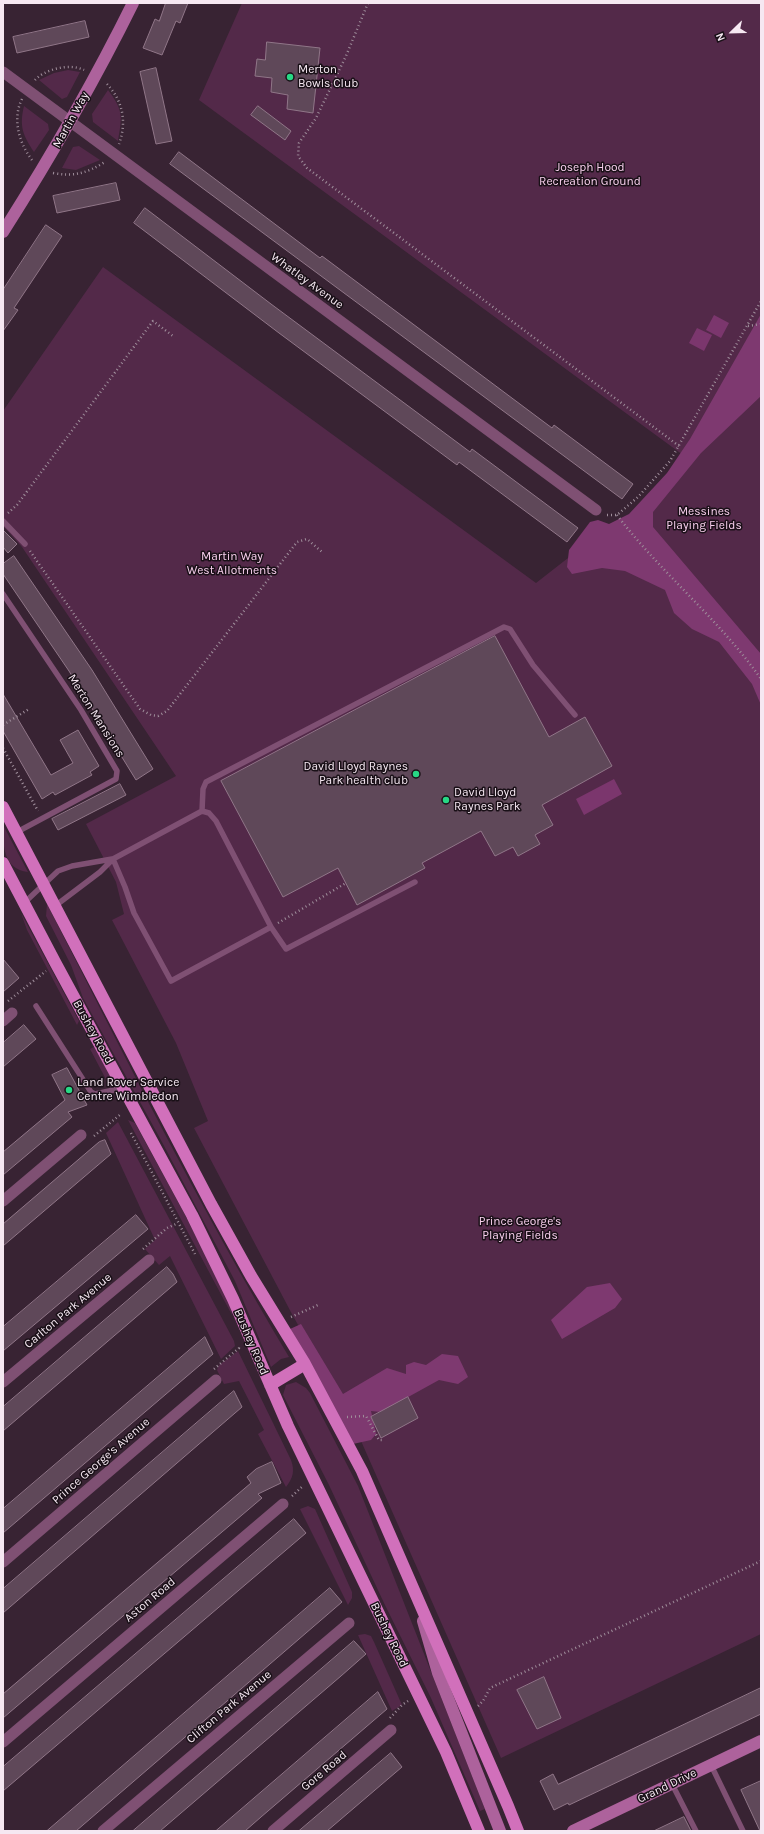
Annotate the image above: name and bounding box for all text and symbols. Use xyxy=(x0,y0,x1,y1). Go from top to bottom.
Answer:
north arrow xyxy=(712,12,752,52)
text: N xyxy=(713,31,728,43)
place label: Merton Bowls Club xyxy=(298,63,358,91)
marker: Merton Bowls Club xyxy=(285,72,295,82)
street label: Martin Way xyxy=(50,89,92,151)
park label: Joseph Hood Recreation Ground xyxy=(539,161,641,189)
street label: Whatley Avenue xyxy=(268,250,346,312)
park label: Messines Playing Fields xyxy=(666,505,742,533)
park label: Martin Way West Allotments xyxy=(187,550,277,578)
street label: Merton Mansions xyxy=(65,672,127,760)
place label: David Lloyd Raynes Park health club xyxy=(304,760,408,788)
marker: David Lloyd Raynes Park health club xyxy=(411,769,421,779)
place label: David Lloyd Raynes Park xyxy=(454,786,520,814)
marker: David Lloyd Raynes Park xyxy=(441,795,451,805)
street label: Bushey Road xyxy=(70,998,116,1066)
place label: Land Rover Service Centre Wimbledon xyxy=(77,1076,179,1104)
marker: Land Rover Service Centre Wimbledon xyxy=(64,1085,74,1095)
park label: Prince George's Playing Fields xyxy=(479,1215,561,1243)
street label: Carlton Park Avenue xyxy=(21,1270,115,1352)
street label: Bushey Road xyxy=(231,1307,271,1377)
street label: Prince George's Avenue xyxy=(49,1415,153,1507)
street label: Aston Road xyxy=(122,1575,178,1625)
street label: Bushey Road xyxy=(367,1600,411,1670)
street label: Clifton Park Avenue xyxy=(184,1667,274,1747)
street label: Gore Road xyxy=(298,1748,350,1794)
street label: Grand Drive xyxy=(635,1766,699,1806)

